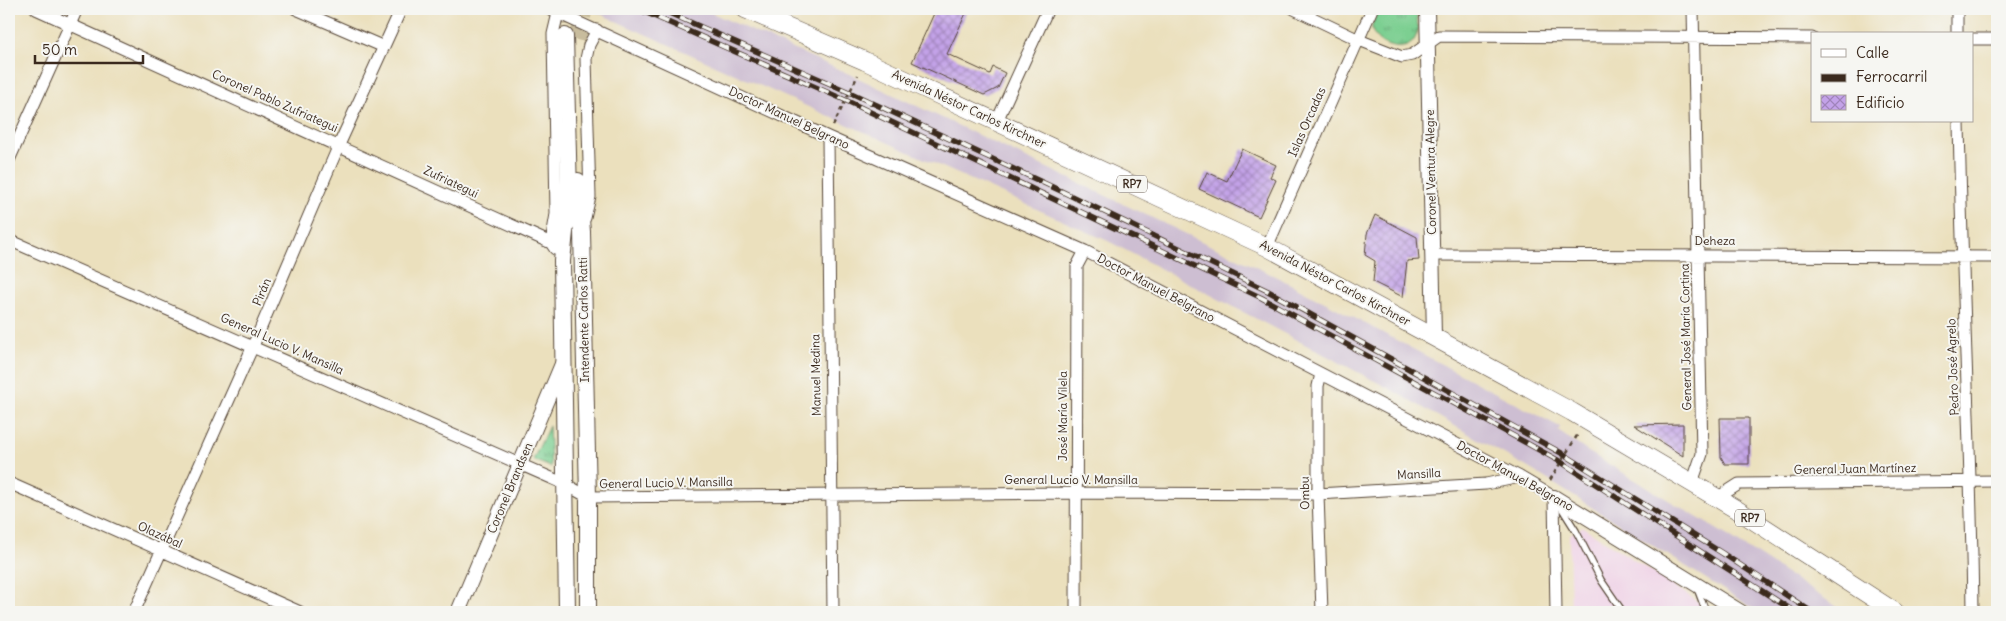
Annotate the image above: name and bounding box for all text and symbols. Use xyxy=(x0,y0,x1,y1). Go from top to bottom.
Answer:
scale bar xyxy=(35,32,142,64)
legend xyxy=(1811,32,1974,122)
text: 50 m xyxy=(42,40,77,59)
text: Calle xyxy=(1856,43,1889,62)
street label: Coronel Pablo Zufriategui xyxy=(210,66,341,135)
street label: Avenida Néstor Carlos Kirchner xyxy=(890,66,1049,151)
text: Ferrocarril xyxy=(1856,67,1927,86)
street label: Doctor Manuel Belgrano xyxy=(727,83,852,152)
street label: Islas Orcadas xyxy=(1284,85,1329,159)
text: Edificio xyxy=(1856,93,1904,112)
street label: Coronel Ventura Alegre xyxy=(1422,109,1439,235)
street label: Zufriategui xyxy=(421,162,481,201)
road number: RP7 xyxy=(1117,175,1147,192)
street label: Deheza xyxy=(1695,233,1736,248)
street label: Avenida Néstor Carlos Kirchner xyxy=(1257,236,1413,329)
street label: Doctor Manuel Belgrano xyxy=(1095,250,1218,325)
street label: Intendente Carlos Ratti xyxy=(575,257,592,383)
street label: General José María Cortina xyxy=(1677,263,1694,411)
street label: Pirán xyxy=(249,276,274,308)
street label: General Lucio V. Mansilla xyxy=(218,310,346,378)
street label: Pedro José Agrelo xyxy=(1943,318,1962,416)
street label: Manuel Medina xyxy=(807,334,824,416)
street label: José María Vilela xyxy=(1055,371,1070,461)
street label: Doctor Manuel Belgrano xyxy=(1454,437,1577,514)
street label: Coronel Brandsen xyxy=(484,440,535,536)
street label: General Juan Martínez xyxy=(1794,460,1917,477)
street label: Mansilla xyxy=(1397,465,1441,482)
street label: General Lucio V. Mansilla xyxy=(1004,472,1138,487)
street label: General Lucio V. Mansilla xyxy=(599,474,733,491)
street label: Ombu xyxy=(1297,476,1312,510)
road number: RP7 xyxy=(1735,509,1765,526)
street label: Olazábal xyxy=(135,518,185,551)

